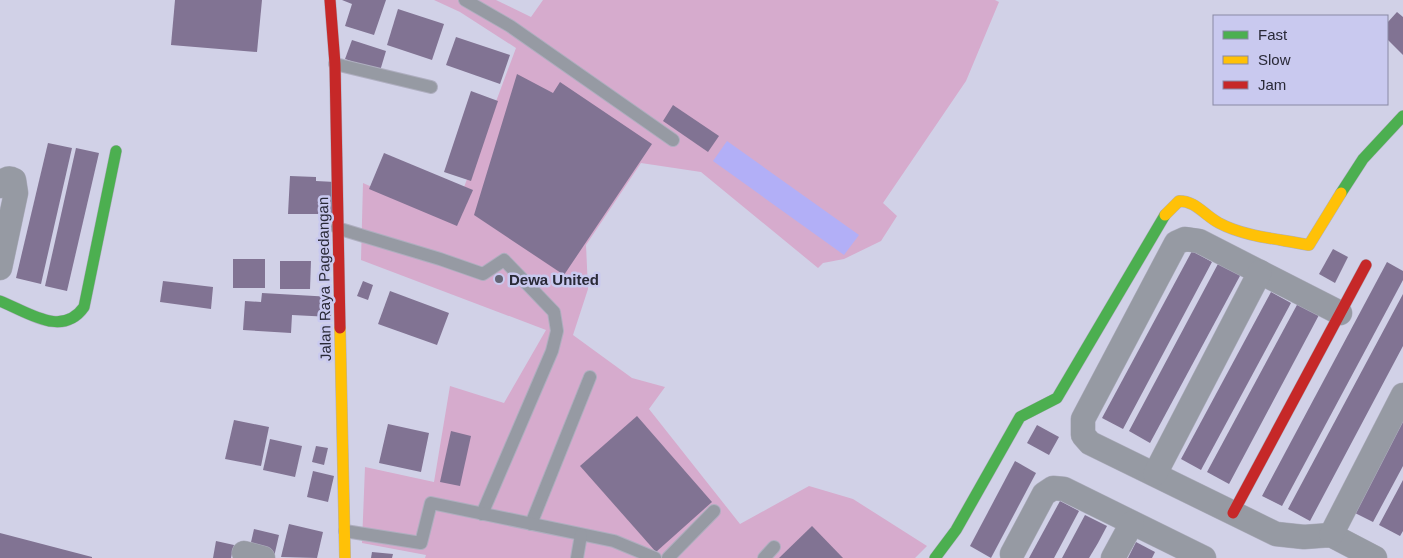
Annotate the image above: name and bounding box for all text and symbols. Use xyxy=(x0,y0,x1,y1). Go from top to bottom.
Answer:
legend xyxy=(1213,15,1388,105)
text: Fast xyxy=(1258,26,1288,43)
text: Slow xyxy=(1258,51,1291,68)
text: Jam xyxy=(1258,76,1286,93)
street label: Jalan Raya Pagedangan xyxy=(314,197,334,361)
place label: Dewa United xyxy=(509,271,599,288)
marker: Dewa United xyxy=(493,273,505,285)

